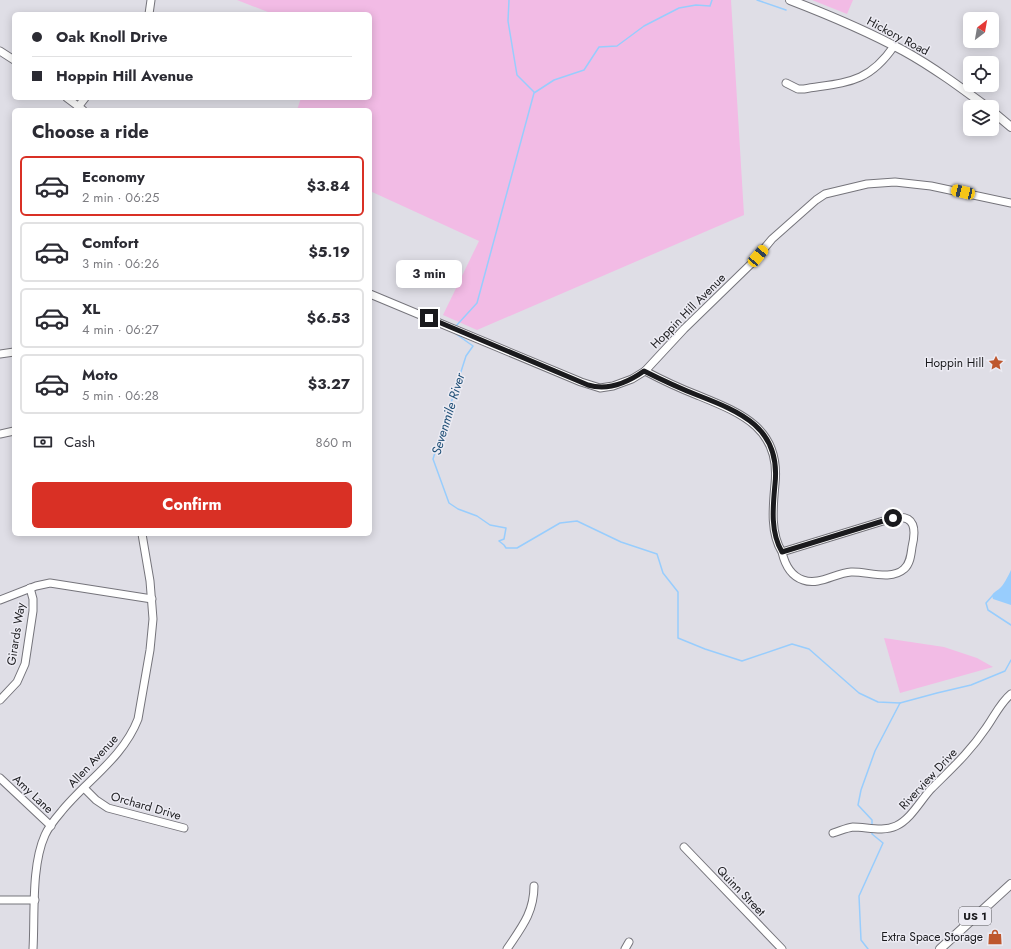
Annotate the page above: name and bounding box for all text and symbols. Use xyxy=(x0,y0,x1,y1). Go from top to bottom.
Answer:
street label: Hickory Road xyxy=(864,12,932,60)
north arrow xyxy=(963,12,999,48)
map controls xyxy=(963,12,999,136)
text: Oak Knoll Drive xyxy=(56,26,168,48)
button: locate xyxy=(963,56,999,92)
text: Hoppin Hill Avenue xyxy=(56,65,193,87)
button: layers xyxy=(963,100,999,136)
text: Choose a ride xyxy=(32,119,149,145)
text: Economy xyxy=(82,166,145,188)
icon: car xyxy=(34,168,70,204)
text: $3.84 xyxy=(307,175,350,197)
car xyxy=(950,183,976,201)
text: 2 min · 06:25 xyxy=(82,188,159,207)
text: Comfort xyxy=(82,232,139,254)
icon: car xyxy=(34,234,70,270)
text: $5.19 xyxy=(308,241,350,263)
car xyxy=(746,243,770,269)
text: 3 min · 06:26 xyxy=(82,254,159,273)
callout: 3 min xyxy=(396,260,462,288)
text: 3 min xyxy=(412,264,446,283)
street label: Hoppin Hill Avenue xyxy=(646,269,730,353)
text: XL xyxy=(82,298,100,320)
icon: car xyxy=(34,300,70,336)
text: $6.53 xyxy=(307,307,350,329)
route end xyxy=(420,309,438,327)
text: 4 min · 06:27 xyxy=(82,320,159,339)
place label: Hoppin Hill xyxy=(925,354,984,372)
place icon: Hoppin Hill xyxy=(987,354,1005,372)
text: Moto xyxy=(82,364,118,386)
icon: car xyxy=(34,366,70,402)
water label: Sevenmile River xyxy=(427,370,470,457)
text: $3.27 xyxy=(308,373,350,395)
text: 5 min · 06:28 xyxy=(82,386,159,405)
icon: cash xyxy=(32,431,54,453)
text: Cash xyxy=(64,431,95,453)
text: 860 m xyxy=(316,433,352,452)
button: Confirm xyxy=(32,482,352,528)
route start xyxy=(884,509,902,527)
street label: Girards Way xyxy=(2,601,30,667)
street label: Allen Avenue xyxy=(64,730,122,792)
street label: Riverview Drive xyxy=(895,744,961,814)
street label: Amy Lane xyxy=(9,770,57,818)
street label: Orchard Drive xyxy=(109,787,183,825)
street label: Quinn Street xyxy=(712,862,770,920)
road number: US 1 xyxy=(959,907,991,925)
place label: Extra Space Storage xyxy=(881,928,983,946)
shop icon: Extra Space Storage xyxy=(986,928,1004,946)

